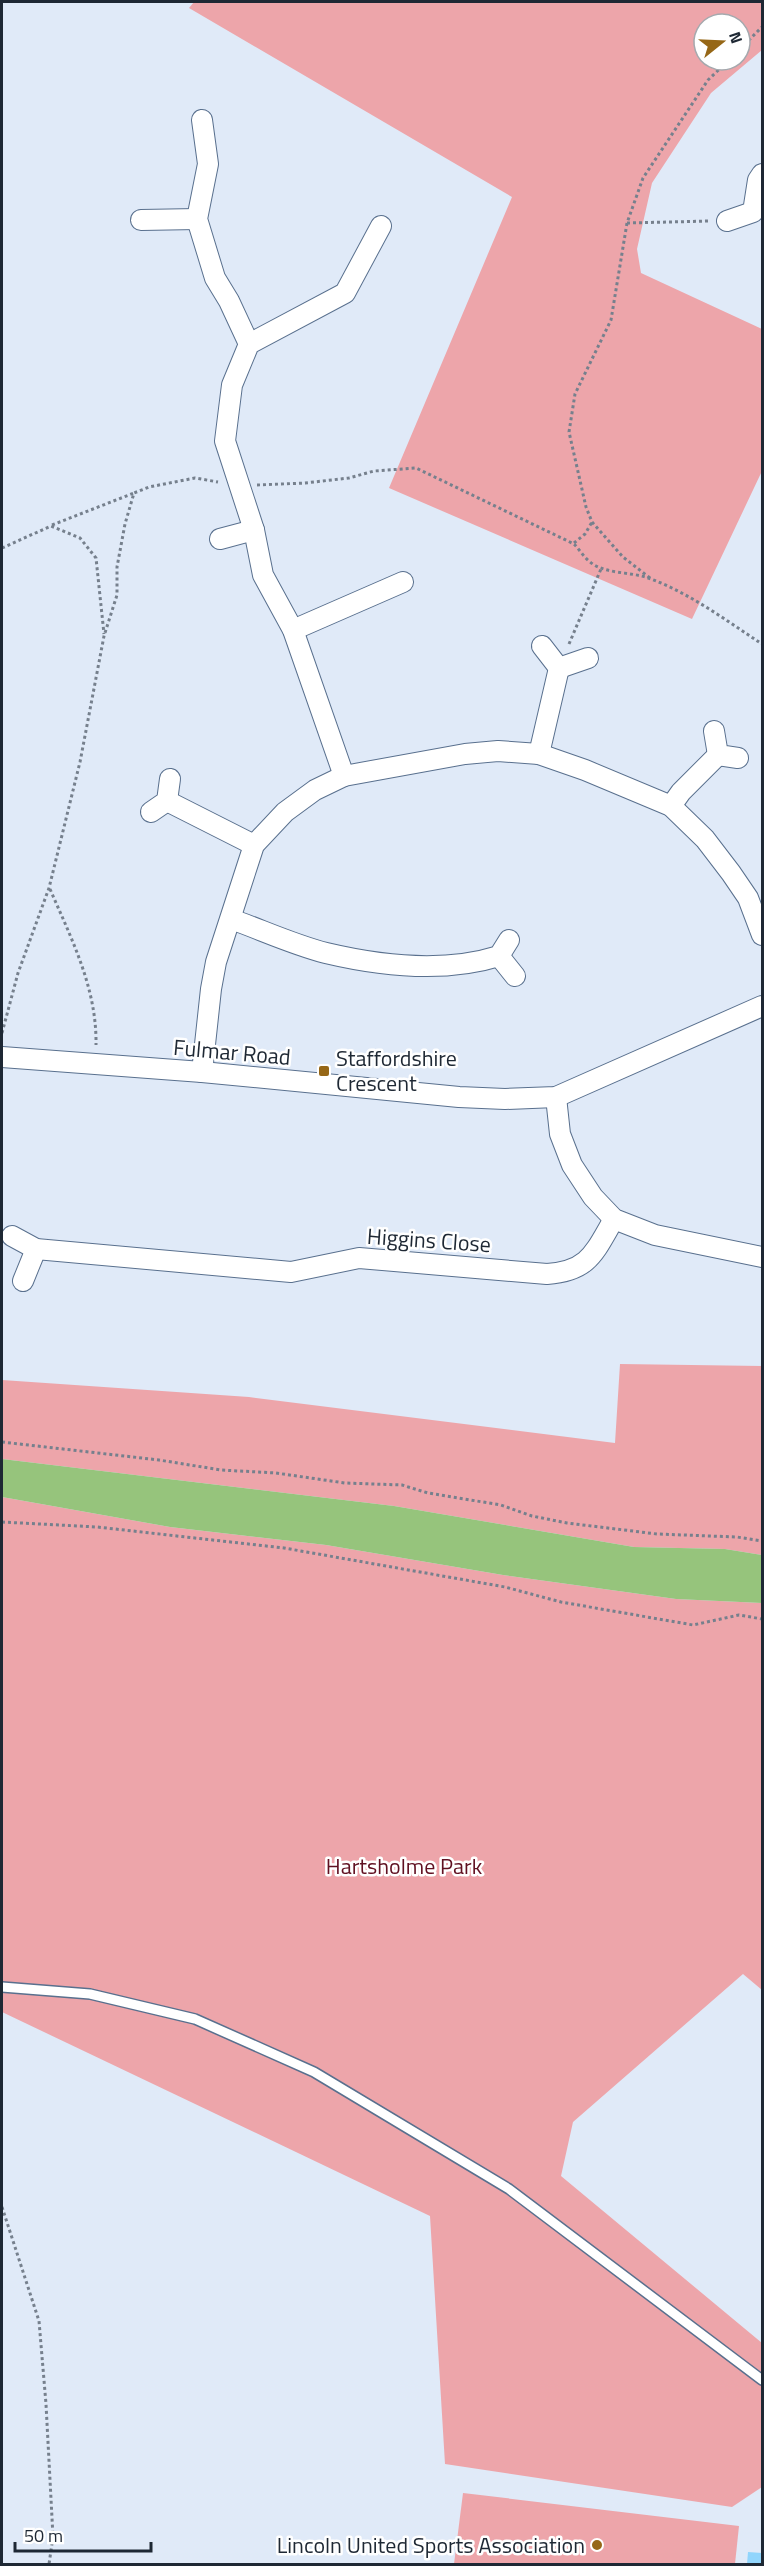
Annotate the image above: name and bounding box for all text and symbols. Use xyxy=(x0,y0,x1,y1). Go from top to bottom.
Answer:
north arrow xyxy=(692,12,752,72)
text: N xyxy=(723,28,749,46)
street label: Fulmar Road xyxy=(172,1030,292,1074)
place label: Staffordshire Crescent xyxy=(336,1041,457,1100)
marker: Staffordshire Crescent xyxy=(317,1064,331,1078)
street label: Higgins Close xyxy=(366,1219,492,1261)
park label: Hartsholme Park xyxy=(326,1849,483,1883)
scale bar xyxy=(15,2515,152,2553)
text: 50 m xyxy=(24,2522,63,2549)
place label: Lincoln United Sports Association xyxy=(277,2528,585,2562)
marker: Lincoln United Sports Association xyxy=(590,2538,604,2552)

